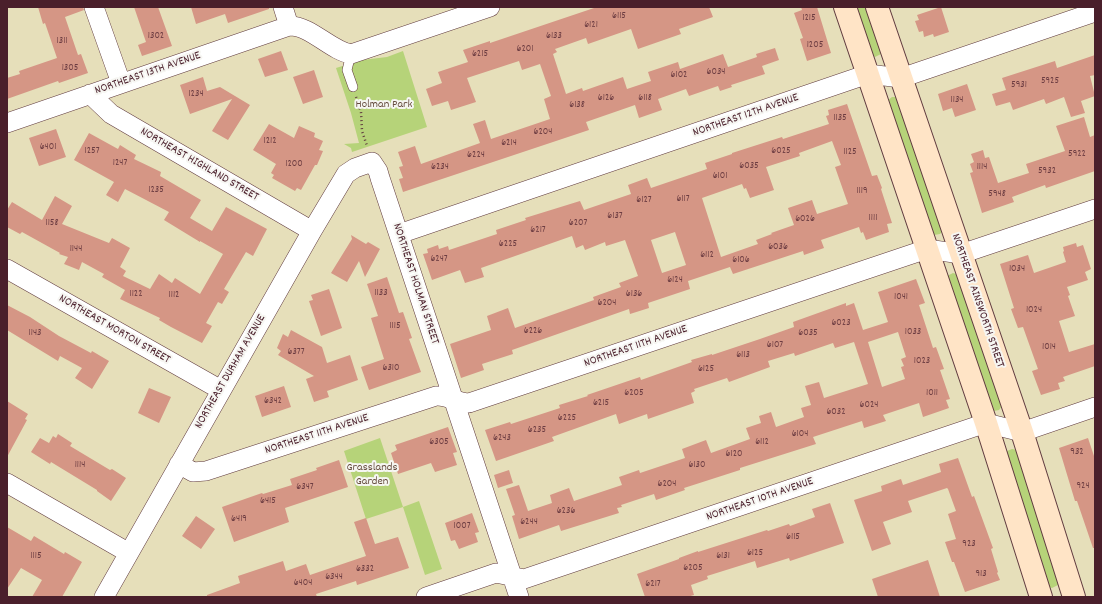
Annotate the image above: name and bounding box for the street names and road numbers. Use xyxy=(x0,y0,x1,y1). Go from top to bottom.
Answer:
street label: NORTHEAST 13TH AVENUE xyxy=(93,49,203,99)
street label: NORTHEAST 12TH AVENUE xyxy=(691,91,801,141)
street label: NORTHEAST HIGHLAND STREET xyxy=(137,125,261,205)
street label: NORTHEAST HOLMAN STREET xyxy=(389,222,441,346)
street label: NORTHEAST AINSWORTH STREET xyxy=(947,232,1007,370)
street label: NORTHEAST MORTON STREET xyxy=(56,292,172,368)
street label: NORTHEAST DURHAM AVENUE xyxy=(192,312,270,432)
street label: NORTHEAST 11TH AVENUE xyxy=(582,323,690,371)
street label: NORTHEAST 11TH AVENUE xyxy=(263,411,371,459)
street label: NORTHEAST 10TH AVENUE xyxy=(705,475,815,525)

